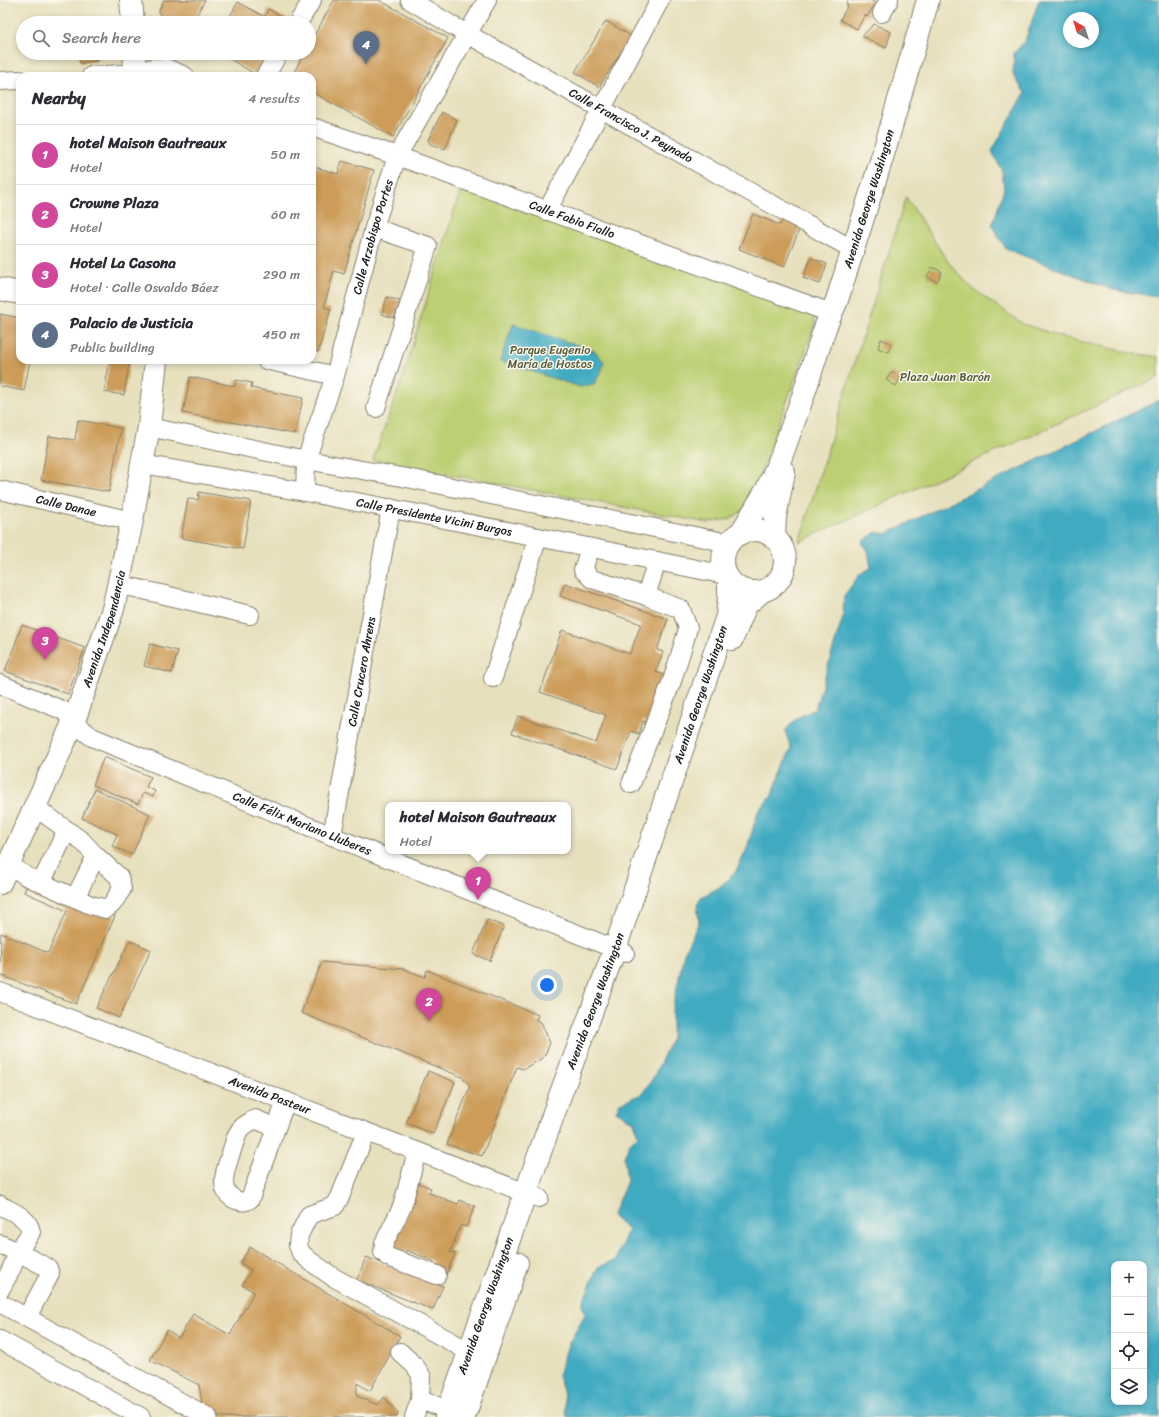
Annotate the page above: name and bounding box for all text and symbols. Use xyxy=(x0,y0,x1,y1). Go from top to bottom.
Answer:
north arrow xyxy=(1063,12,1099,48)
search box xyxy=(16,16,316,60)
text: Search here xyxy=(62,25,141,51)
icon: search xyxy=(30,27,52,49)
pin: 4 xyxy=(353,31,379,64)
street label: Calle Francisco J. Peynado xyxy=(565,82,697,169)
text: Nearby xyxy=(32,83,86,113)
text: 4 results xyxy=(248,87,300,110)
street label: Avenida George Washington xyxy=(836,126,901,272)
text: hotel Maison Gautreaux xyxy=(70,130,226,156)
text: 1 xyxy=(42,143,48,166)
text: 50 m xyxy=(270,143,300,166)
text: Hotel xyxy=(70,156,102,179)
street label: Calle Arzobispo Portes xyxy=(346,176,400,297)
text: Crowne Plaza xyxy=(70,190,159,216)
street label: Calle Fabio Fiallo xyxy=(526,194,618,245)
text: 2 xyxy=(41,203,49,226)
text: 60 m xyxy=(271,203,300,226)
text: Hotel xyxy=(70,216,102,239)
text: Hotel La Casona xyxy=(70,250,176,276)
text: 3 xyxy=(41,263,49,286)
text: 290 m xyxy=(263,263,300,286)
text: Hotel · Calle Osvaldo Báez xyxy=(70,276,219,299)
text: Palacio de Justicia xyxy=(70,310,193,336)
text: 4 xyxy=(41,323,49,346)
text: 450 m xyxy=(262,323,300,346)
text: Public building xyxy=(70,336,155,359)
park label: Parque Eugenio María de Hostos xyxy=(508,339,593,375)
park label: Plaza Juan Barón xyxy=(900,366,991,388)
street label: Calle Danae xyxy=(34,488,99,523)
street label: Calle Presidente Vicini Burgos xyxy=(354,491,514,543)
street label: Avenida Independencia xyxy=(75,567,132,691)
street label: Calle Crucero Ahrens xyxy=(341,615,382,728)
street label: Avenida George Washington xyxy=(667,622,734,768)
pin: 3 xyxy=(32,627,58,660)
street label: Calle Félix Mariano Lluberes xyxy=(229,785,375,862)
popup xyxy=(385,802,571,854)
text: hotel Maison Gautreaux xyxy=(400,804,556,830)
text: Hotel xyxy=(400,830,432,853)
pin: 1 xyxy=(465,867,491,900)
street label: Avenida George Washington xyxy=(559,929,631,1074)
your location xyxy=(537,975,557,995)
pin: 2 xyxy=(416,988,442,1021)
street label: Avenida Pasteur xyxy=(225,1069,315,1121)
street label: Avenida George Washington xyxy=(451,1233,520,1379)
map controls xyxy=(1111,1261,1147,1405)
button: + xyxy=(1111,1261,1147,1297)
button: − xyxy=(1111,1297,1147,1333)
button: locate xyxy=(1111,1333,1147,1369)
button: layers xyxy=(1111,1369,1147,1405)

